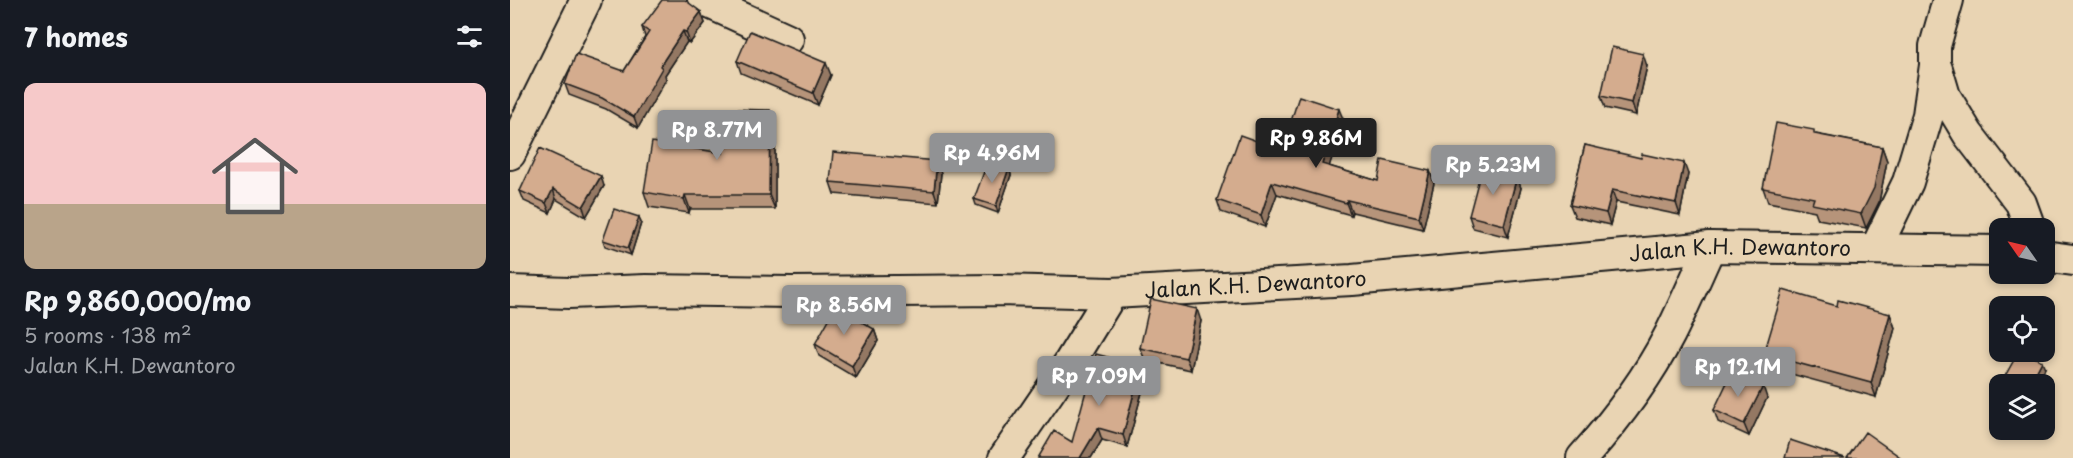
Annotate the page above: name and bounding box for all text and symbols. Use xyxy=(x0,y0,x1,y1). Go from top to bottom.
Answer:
text: 7 homes xyxy=(24,17,128,56)
icon: filters xyxy=(453,20,486,53)
pin: Rp 8.77M xyxy=(655,110,779,161)
text: Rp 8.77M xyxy=(672,114,762,144)
pin: Rp 9.86M xyxy=(1254,118,1378,169)
icon: home xyxy=(201,122,309,230)
text: Rp 9.86M xyxy=(1270,122,1362,152)
pin: Rp 4.96M xyxy=(930,133,1054,184)
text: Rp 4.96M xyxy=(944,137,1040,167)
pin: Rp 5.23M xyxy=(1431,145,1555,196)
text: Rp 5.23M xyxy=(1445,149,1541,179)
north arrow xyxy=(1989,218,2055,284)
map controls xyxy=(1989,218,2055,440)
street label: Jalan K.H. Dewantoro xyxy=(1628,229,1851,268)
street label: Jalan K.H. Dewantoro xyxy=(1144,261,1368,305)
text: Rp 9,860,000/mo xyxy=(24,281,251,320)
pin: Rp 8.56M xyxy=(782,285,906,336)
text: Rp 8.56M xyxy=(796,289,892,319)
button: locate xyxy=(1989,296,2055,362)
text: 5 rooms · 138 m² xyxy=(24,320,192,350)
pin: Rp 12.1M xyxy=(1676,347,1800,398)
text: Jalan K.H. Dewantoro xyxy=(24,350,236,380)
text: Rp 12.1M xyxy=(1694,351,1782,381)
pin: Rp 7.09M xyxy=(1037,356,1161,407)
text: Rp 7.09M xyxy=(1051,360,1147,390)
button: layers xyxy=(1989,374,2055,440)

